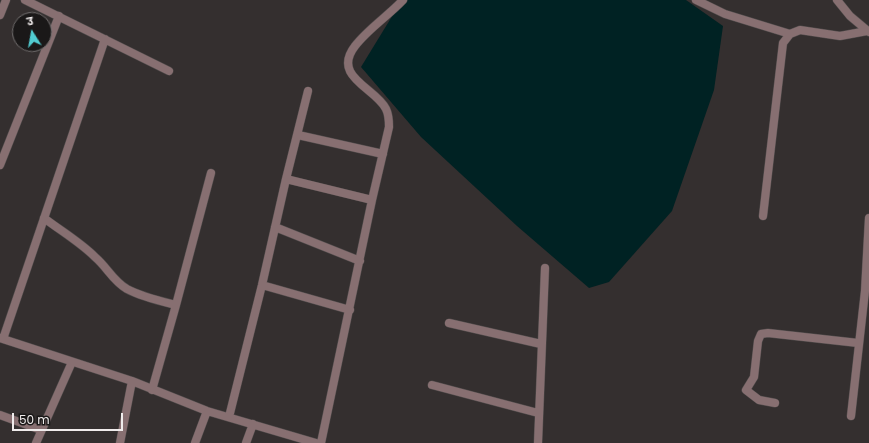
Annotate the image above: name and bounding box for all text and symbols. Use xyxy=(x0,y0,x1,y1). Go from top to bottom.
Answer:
north arrow xyxy=(12,12,52,52)
text: उ xyxy=(25,13,34,30)
scale bar xyxy=(14,405,125,431)
text: 50 m xyxy=(19,411,50,428)

